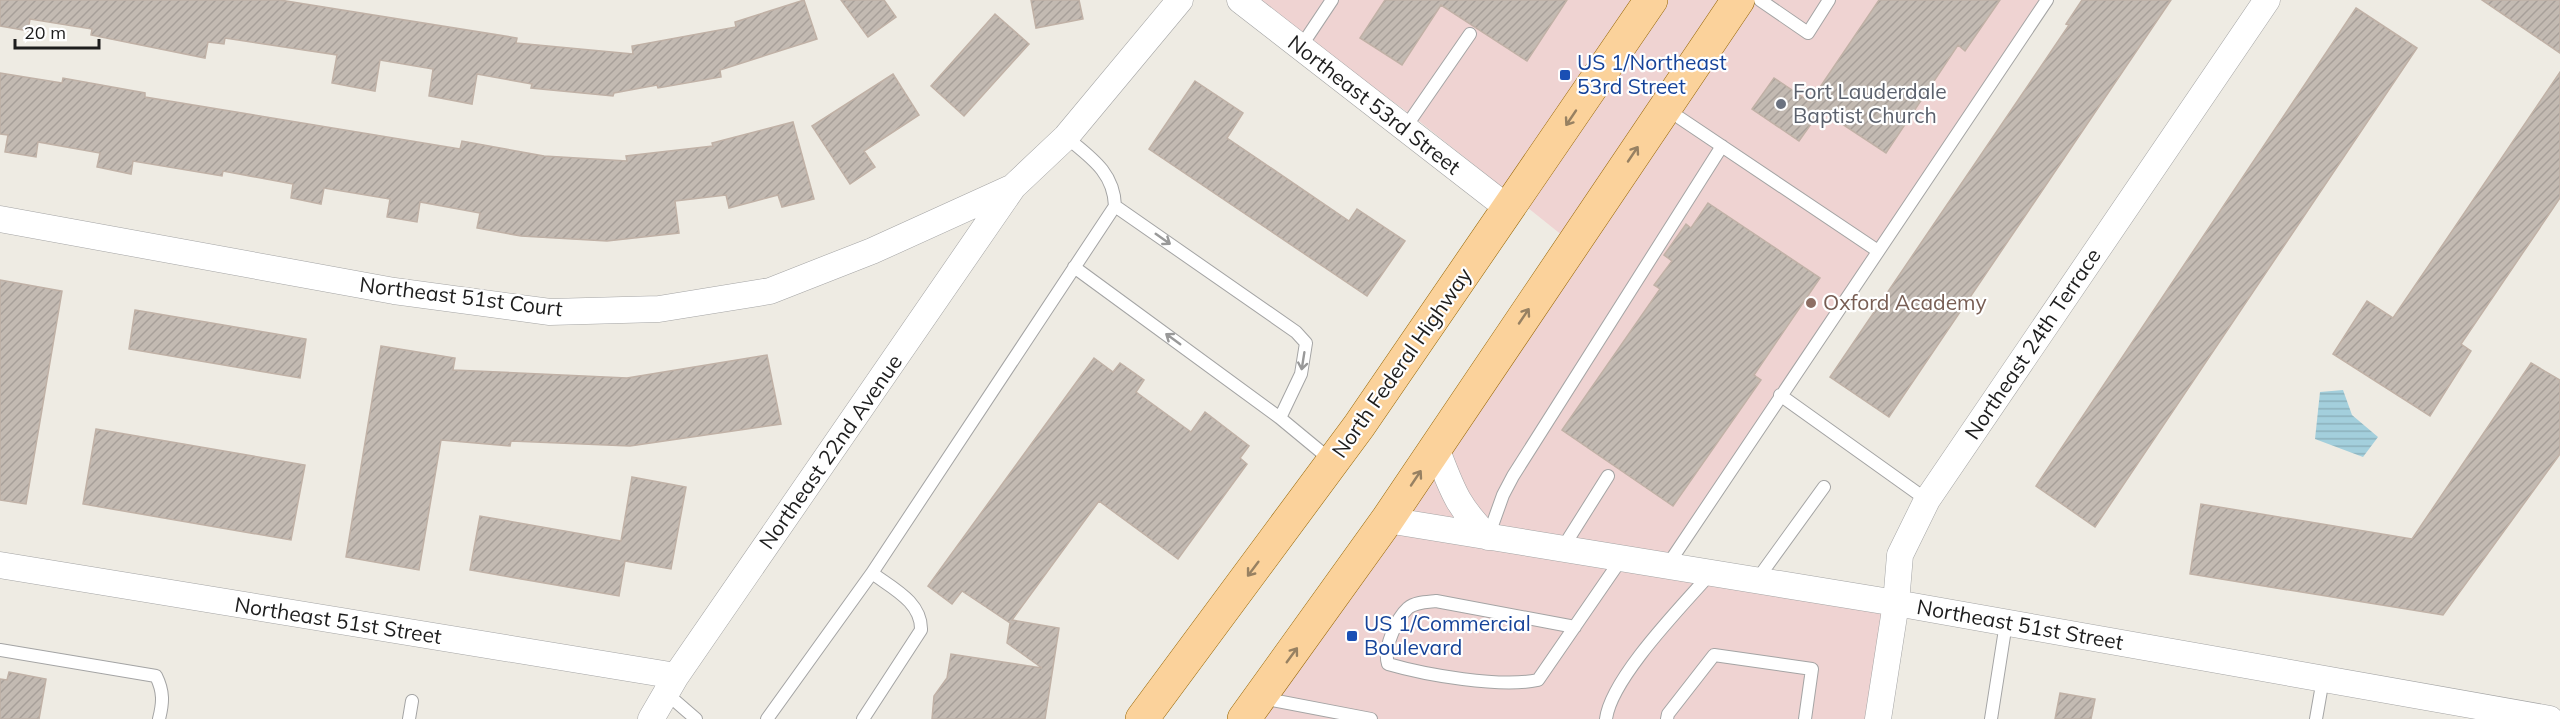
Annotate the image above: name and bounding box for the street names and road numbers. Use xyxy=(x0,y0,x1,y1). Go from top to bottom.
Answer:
street label: Northeast 53rd Street xyxy=(1283,29,1466,180)
street label: Northeast 24th Terrace xyxy=(1959,243,2106,444)
street label: North Federal Highway xyxy=(1326,262,1477,462)
street label: Northeast 51st Court xyxy=(358,271,564,321)
street label: Northeast 22nd Avenue xyxy=(753,349,907,554)
street label: Northeast 51st Street xyxy=(233,591,443,649)
street label: Northeast 51st Street xyxy=(1915,593,2125,655)

